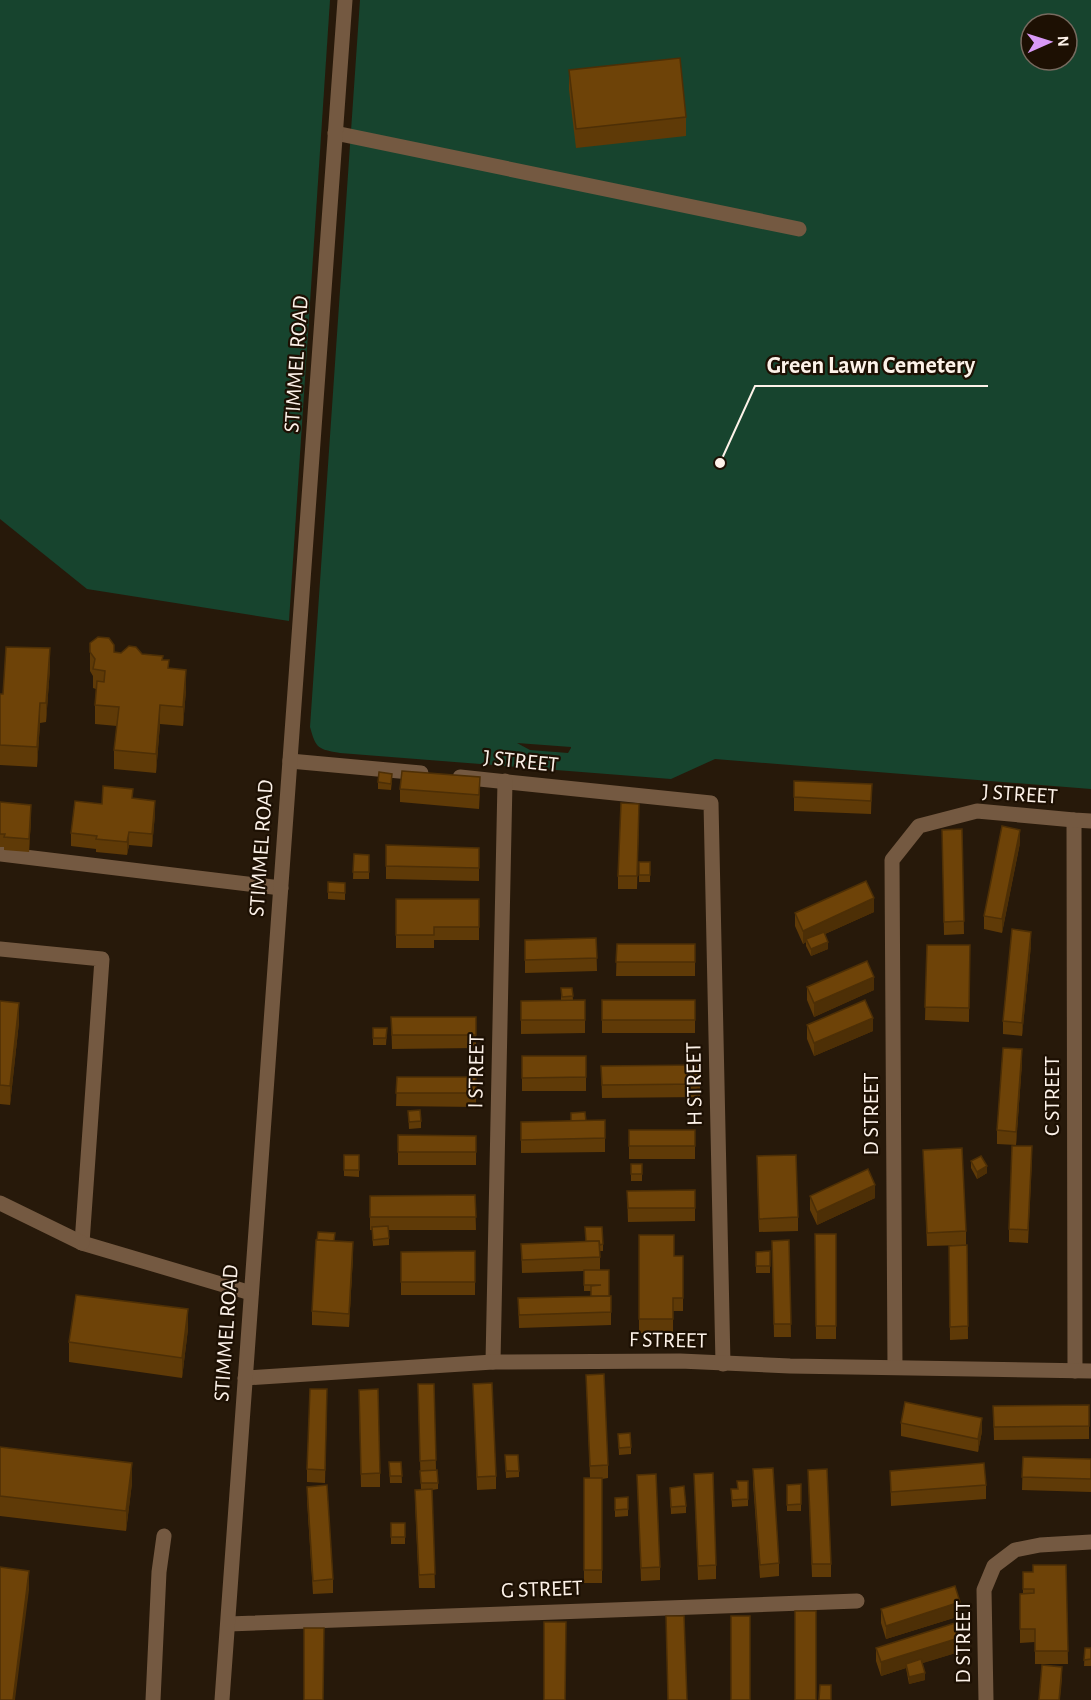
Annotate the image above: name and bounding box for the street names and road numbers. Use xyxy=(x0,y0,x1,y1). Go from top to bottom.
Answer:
street label: STIMMEL ROAD xyxy=(280,295,312,433)
street label: J STREET xyxy=(482,746,560,776)
street label: STIMMEL ROAD xyxy=(245,779,277,917)
street label: J STREET xyxy=(982,780,1059,808)
street label: I STREET xyxy=(464,1033,488,1108)
street label: H STREET xyxy=(682,1042,706,1126)
street label: C STREET xyxy=(1041,1056,1063,1136)
street label: D STREET xyxy=(860,1072,882,1155)
street label: STIMMEL ROAD xyxy=(210,1264,242,1402)
street label: F STREET xyxy=(629,1328,707,1352)
street label: G STREET xyxy=(501,1577,583,1601)
street label: D STREET xyxy=(952,1600,974,1683)

